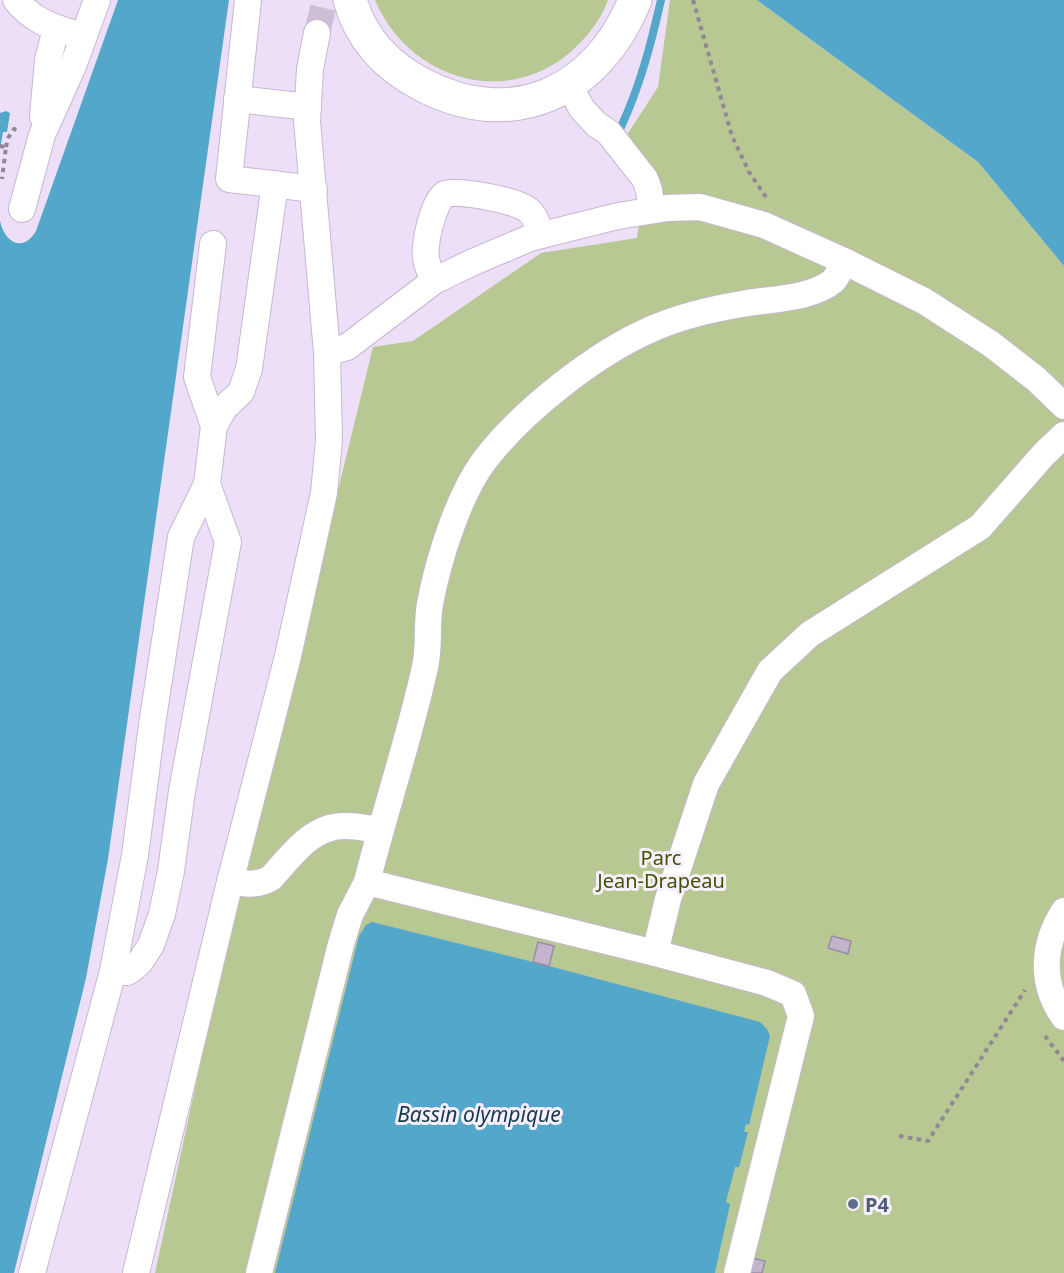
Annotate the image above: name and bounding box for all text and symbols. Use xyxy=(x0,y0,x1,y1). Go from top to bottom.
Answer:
park label: Parc Jean-Drapeau xyxy=(595,844,725,894)
water label: Bassin olympique xyxy=(397,1100,561,1128)
place label: P4 xyxy=(865,1191,889,1218)
marker: P4 xyxy=(846,1197,860,1211)

